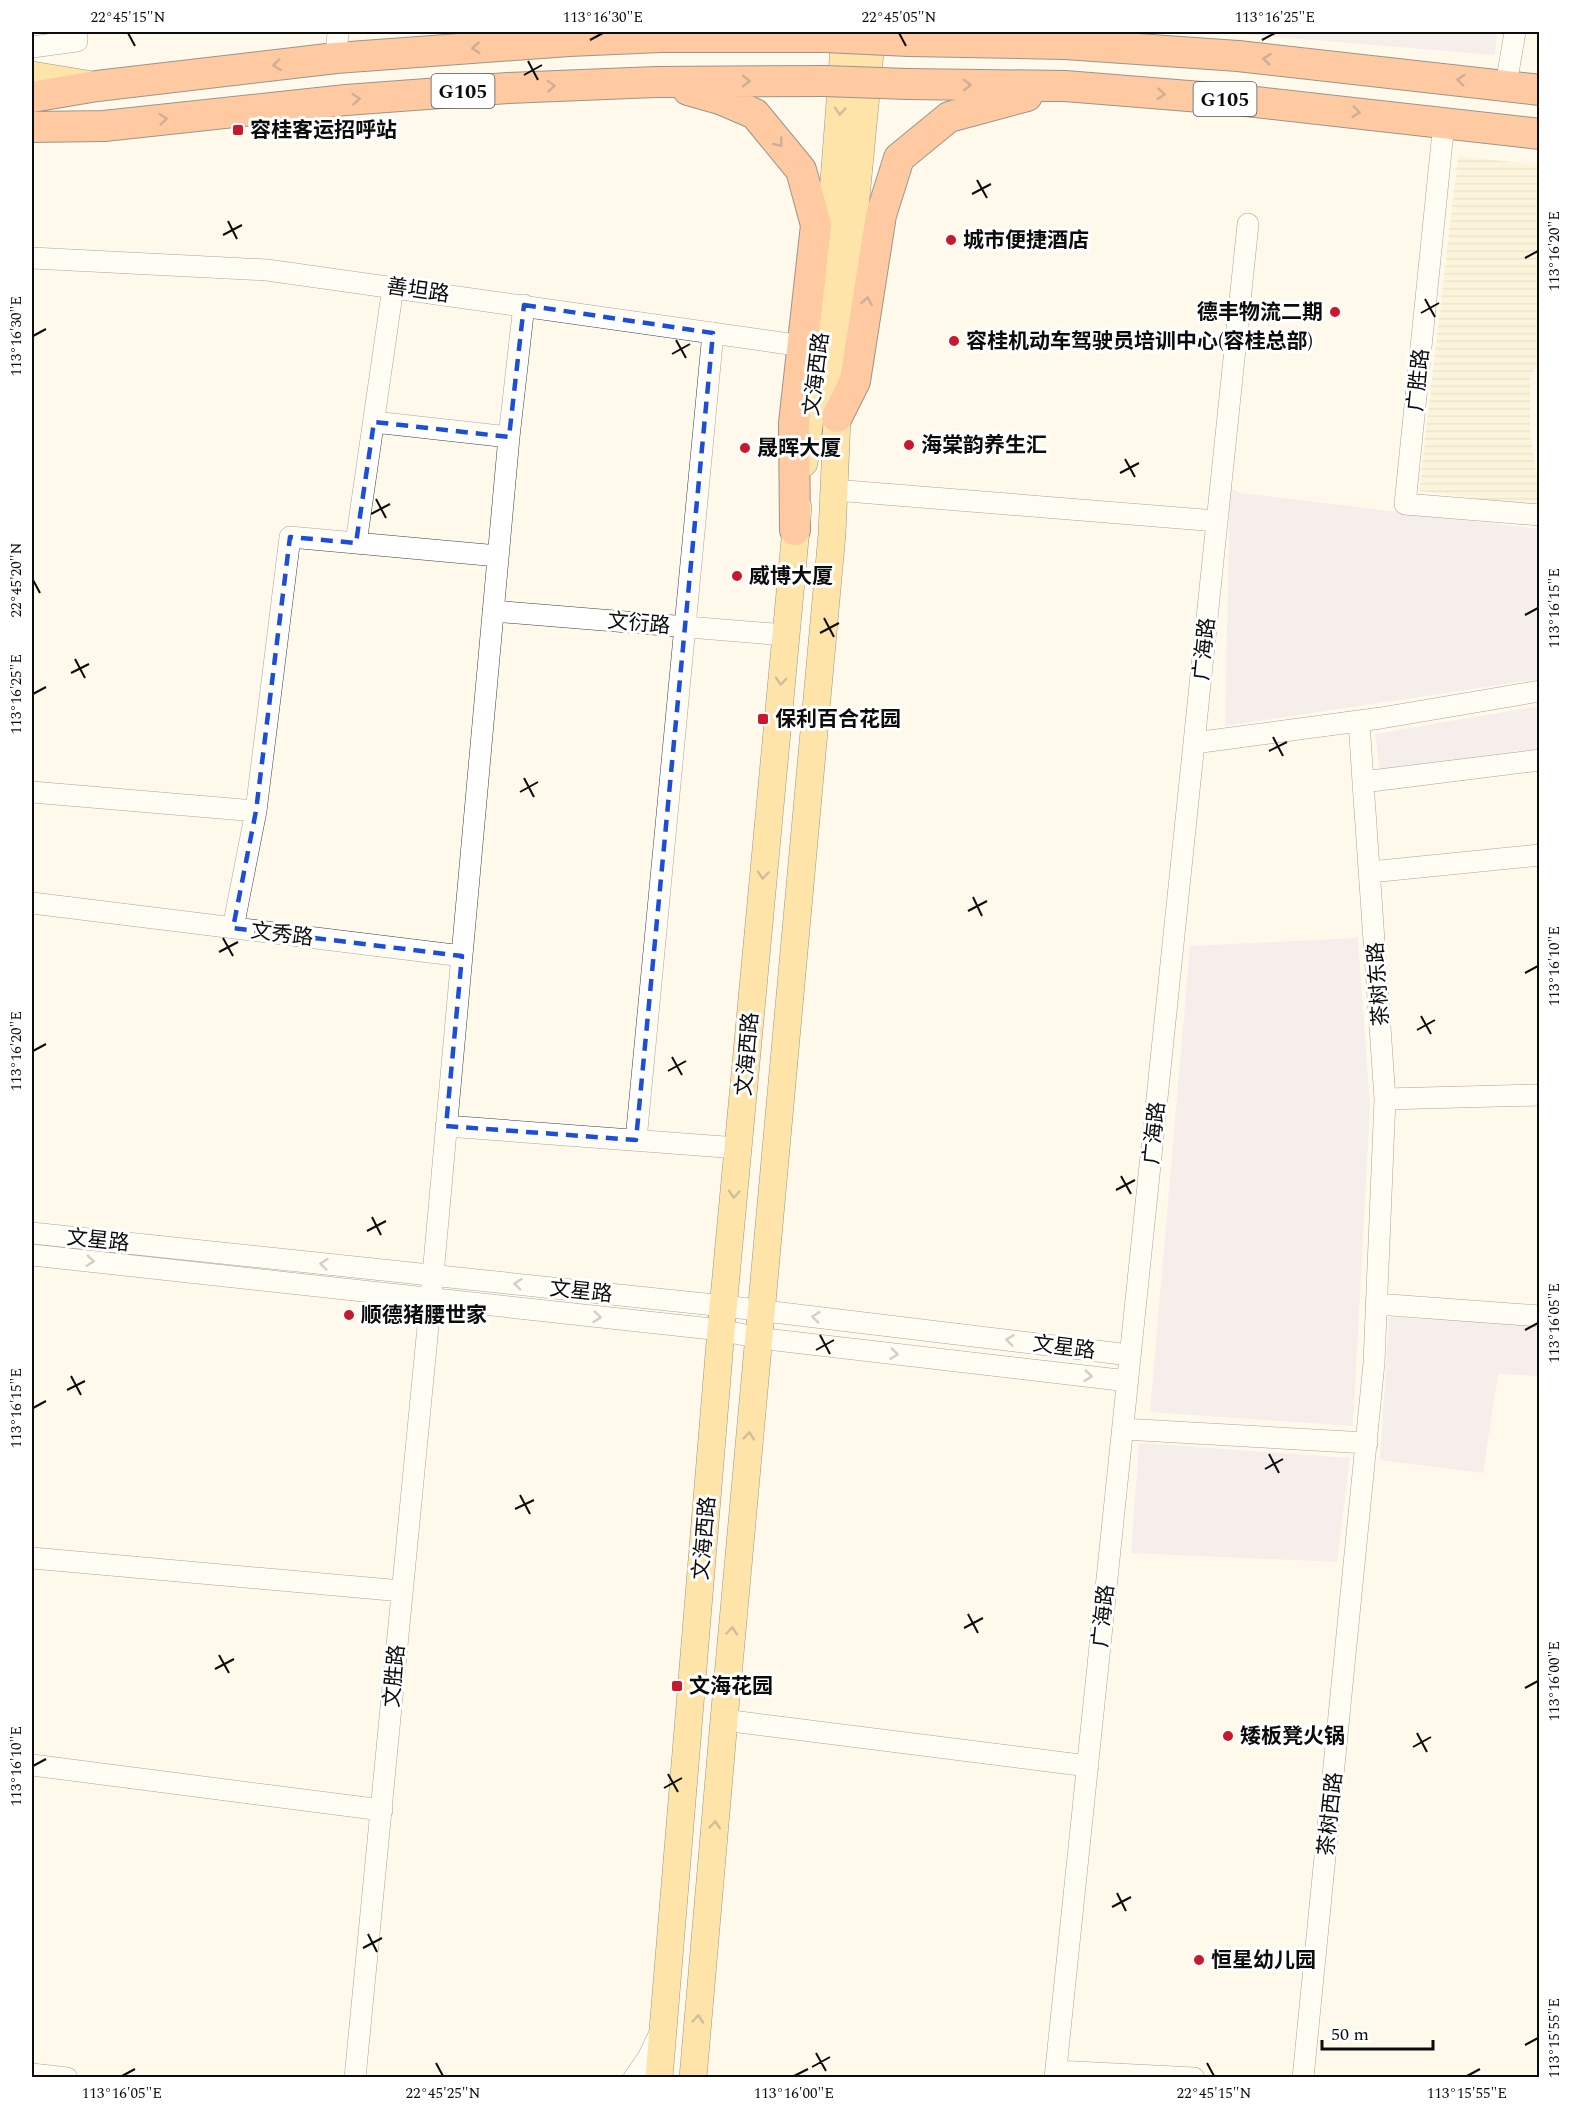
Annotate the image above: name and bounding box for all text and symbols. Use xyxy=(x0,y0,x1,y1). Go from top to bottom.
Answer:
text: 22°45'15"N xyxy=(91,6,166,29)
text: 113°16'30"E xyxy=(563,6,643,29)
text: 22°45'05"N xyxy=(862,6,937,29)
text: 113°16'25"E xyxy=(1235,6,1315,29)
one-way arrow xyxy=(472,41,481,54)
one-way arrow xyxy=(1262,53,1271,66)
one-way arrow xyxy=(273,58,282,71)
road number: G105 xyxy=(432,74,494,108)
one-way arrow xyxy=(741,75,750,87)
one-way arrow xyxy=(1456,75,1465,87)
one-way arrow xyxy=(962,79,971,91)
one-way arrow xyxy=(547,80,556,93)
road number: G105 xyxy=(1194,82,1256,116)
one-way arrow xyxy=(1157,87,1166,100)
one-way arrow xyxy=(352,93,361,106)
one-way arrow xyxy=(1351,105,1360,118)
one-way arrow xyxy=(833,106,846,115)
one-way arrow xyxy=(158,113,167,126)
place label: 容桂客运招呼站 xyxy=(250,115,397,147)
marker: 容桂客运招呼站 xyxy=(231,123,245,137)
one-way arrow xyxy=(772,136,783,147)
text: 113°16'20"E xyxy=(1543,211,1566,291)
place label: 城市便捷酒店 xyxy=(963,225,1089,257)
marker: 城市便捷酒店 xyxy=(944,233,958,247)
street label: 善坦路 xyxy=(384,271,451,311)
text: 113°16'30"E xyxy=(5,296,28,376)
one-way arrow xyxy=(861,297,873,306)
place label: 德丰物流二期 xyxy=(1197,297,1323,329)
marker: 德丰物流二期 xyxy=(1328,305,1342,319)
place label: 容桂机动车驾驶员培训中心(容桂总部) xyxy=(966,326,1313,358)
street label: 文海西路 xyxy=(796,330,838,418)
marker: 容桂机动车驾驶员培训中心(容桂总部) xyxy=(947,334,961,348)
street label: 广胜路 xyxy=(1400,347,1438,413)
place label: 海棠韵养生汇 xyxy=(921,430,1047,462)
place label: 晟晖大厦 xyxy=(757,433,841,465)
marker: 海棠韵养生汇 xyxy=(902,438,916,452)
marker: 晟晖大厦 xyxy=(738,441,752,455)
text: 22°45'20"N xyxy=(5,542,28,618)
place label: 威博大厦 xyxy=(749,561,833,593)
text: 113°16'15"E xyxy=(1543,568,1566,648)
marker: 威博大厦 xyxy=(730,569,744,583)
street label: 文衍路 xyxy=(606,605,672,643)
street label: 广海路 xyxy=(1186,616,1224,682)
text: 113°16'25"E xyxy=(5,654,28,734)
one-way arrow xyxy=(775,676,788,685)
place label: 保利百合花园 xyxy=(775,704,901,736)
marker: 保利百合花园 xyxy=(756,712,770,726)
one-way arrow xyxy=(757,870,770,879)
street label: 文秀路 xyxy=(249,915,315,955)
text: 113°16'10"E xyxy=(1543,926,1566,1006)
street label: 茶树东路 xyxy=(1360,941,1398,1027)
text: 113°16'20"E xyxy=(5,1011,28,1091)
street label: 文海西路 xyxy=(728,1011,768,1097)
street label: 广海路 xyxy=(1136,1100,1174,1166)
one-way arrow xyxy=(728,1190,741,1199)
street label: 文星路 xyxy=(65,1222,131,1260)
one-way arrow xyxy=(85,1254,94,1267)
one-way arrow xyxy=(320,1258,329,1270)
street label: 文星路 xyxy=(548,1273,614,1311)
one-way arrow xyxy=(513,1278,523,1291)
text: 113°16'05"E xyxy=(1543,1283,1566,1363)
place label: 顺德猪腰世家 xyxy=(361,1300,487,1332)
marker: 顺德猪腰世家 xyxy=(342,1308,356,1322)
one-way arrow xyxy=(592,1310,601,1323)
one-way arrow xyxy=(812,1312,821,1324)
street label: 文星路 xyxy=(1031,1328,1097,1368)
one-way arrow xyxy=(1005,1335,1014,1347)
one-way arrow xyxy=(890,1347,899,1360)
text: 113°16'15"E xyxy=(5,1368,28,1448)
one-way arrow xyxy=(1083,1369,1092,1382)
one-way arrow xyxy=(742,1432,755,1441)
street label: 文海西路 xyxy=(685,1495,725,1581)
street label: 广海路 xyxy=(1085,1583,1123,1649)
one-way arrow xyxy=(725,1626,738,1635)
text: 113°16'00"E xyxy=(1543,1641,1566,1721)
street label: 文胜路 xyxy=(376,1643,414,1709)
place label: 文海花园 xyxy=(689,1671,773,1703)
marker: 文海花园 xyxy=(670,1679,684,1693)
place label: 矮板凳火锅 xyxy=(1240,1721,1345,1753)
text: 113°16'10"E xyxy=(5,1726,28,1806)
marker: 矮板凳火锅 xyxy=(1221,1729,1235,1743)
street label: 茶树西路 xyxy=(1311,1771,1351,1858)
one-way arrow xyxy=(708,1820,721,1829)
place label: 恒星幼儿园 xyxy=(1211,1945,1316,1977)
marker: 恒星幼儿园 xyxy=(1192,1953,1206,1967)
text: 113°15'55"E xyxy=(1543,1998,1566,2078)
scale bar xyxy=(1322,2013,1433,2051)
one-way arrow xyxy=(691,2015,704,2024)
text: 50 m xyxy=(1331,2021,1369,2048)
text: 113°16'05"E xyxy=(82,2082,162,2105)
text: 22°45'25"N xyxy=(406,2082,481,2105)
text: 113°16'00"E xyxy=(754,2082,834,2105)
text: 22°45'15"N xyxy=(1177,2082,1252,2105)
text: 113°15'55"E xyxy=(1427,2082,1507,2105)

